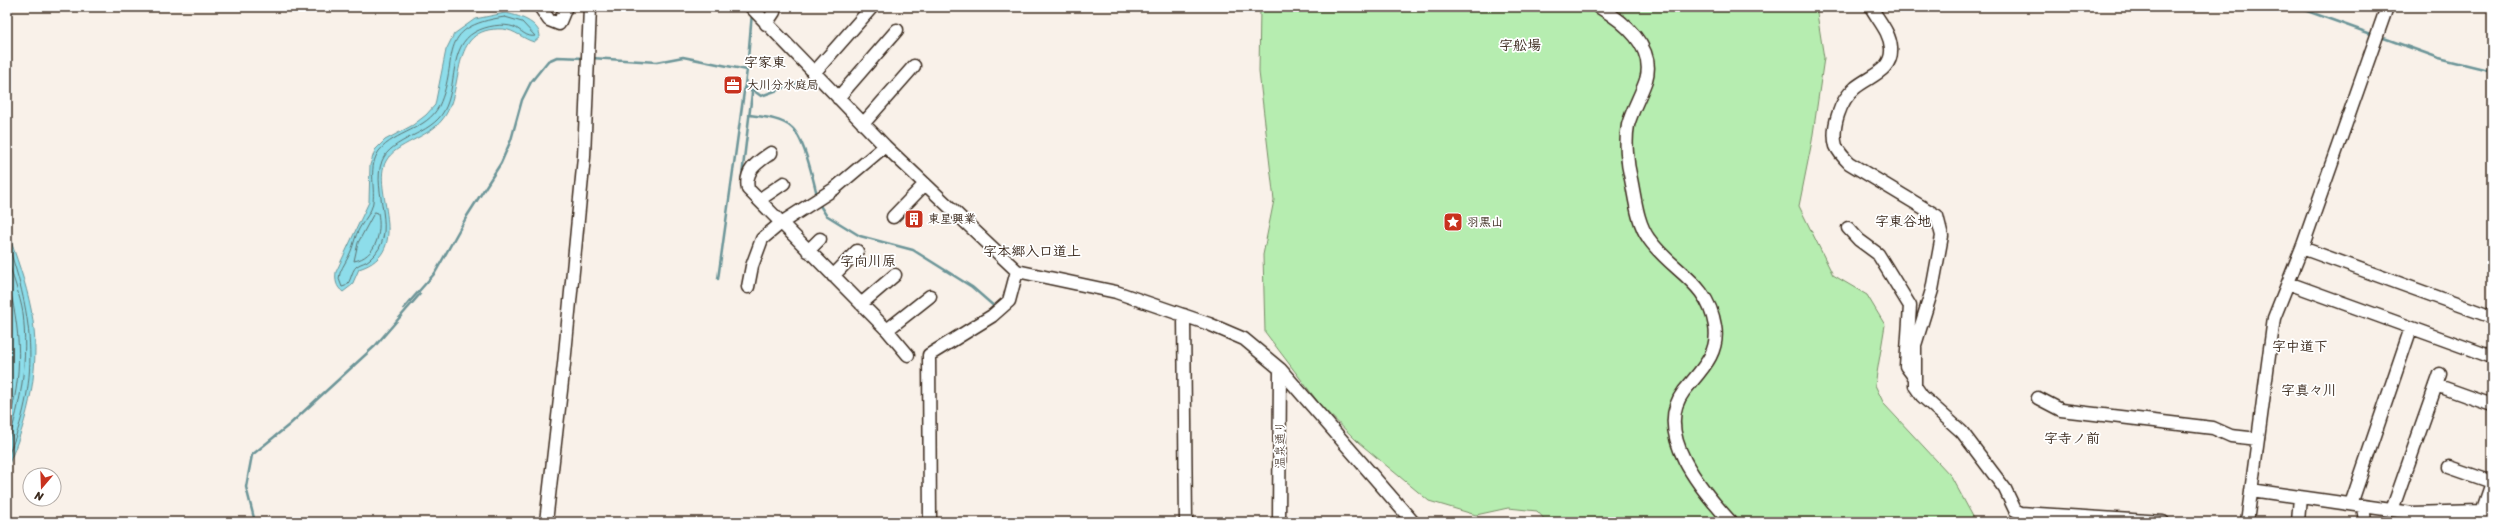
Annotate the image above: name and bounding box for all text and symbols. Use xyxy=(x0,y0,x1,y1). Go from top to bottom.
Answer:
district label: 字舩場 xyxy=(1499,33,1541,58)
district label: 字家東 xyxy=(744,50,786,75)
office icon: 大川分水庭局 xyxy=(722,74,744,96)
place label: 大川分水庭局 xyxy=(747,74,819,96)
building icon: 東星興業 xyxy=(903,208,925,230)
place label: 東星興業 xyxy=(928,208,976,230)
district label: 字東谷地 xyxy=(1875,209,1931,234)
place icon: 羽黒山 xyxy=(1442,211,1464,233)
place label: 羽黒山 xyxy=(1467,211,1503,233)
district label: 字本郷入口道上 xyxy=(983,239,1081,264)
district label: 字向川原 xyxy=(840,249,896,274)
district label: 字中道下 xyxy=(2272,334,2328,359)
district label: 字真々川 xyxy=(2281,378,2337,403)
street label: 温泉通り xyxy=(1269,421,1291,469)
district label: 字寺ノ前 xyxy=(2044,426,2100,451)
north arrow xyxy=(22,467,62,507)
text: N xyxy=(32,486,47,507)

